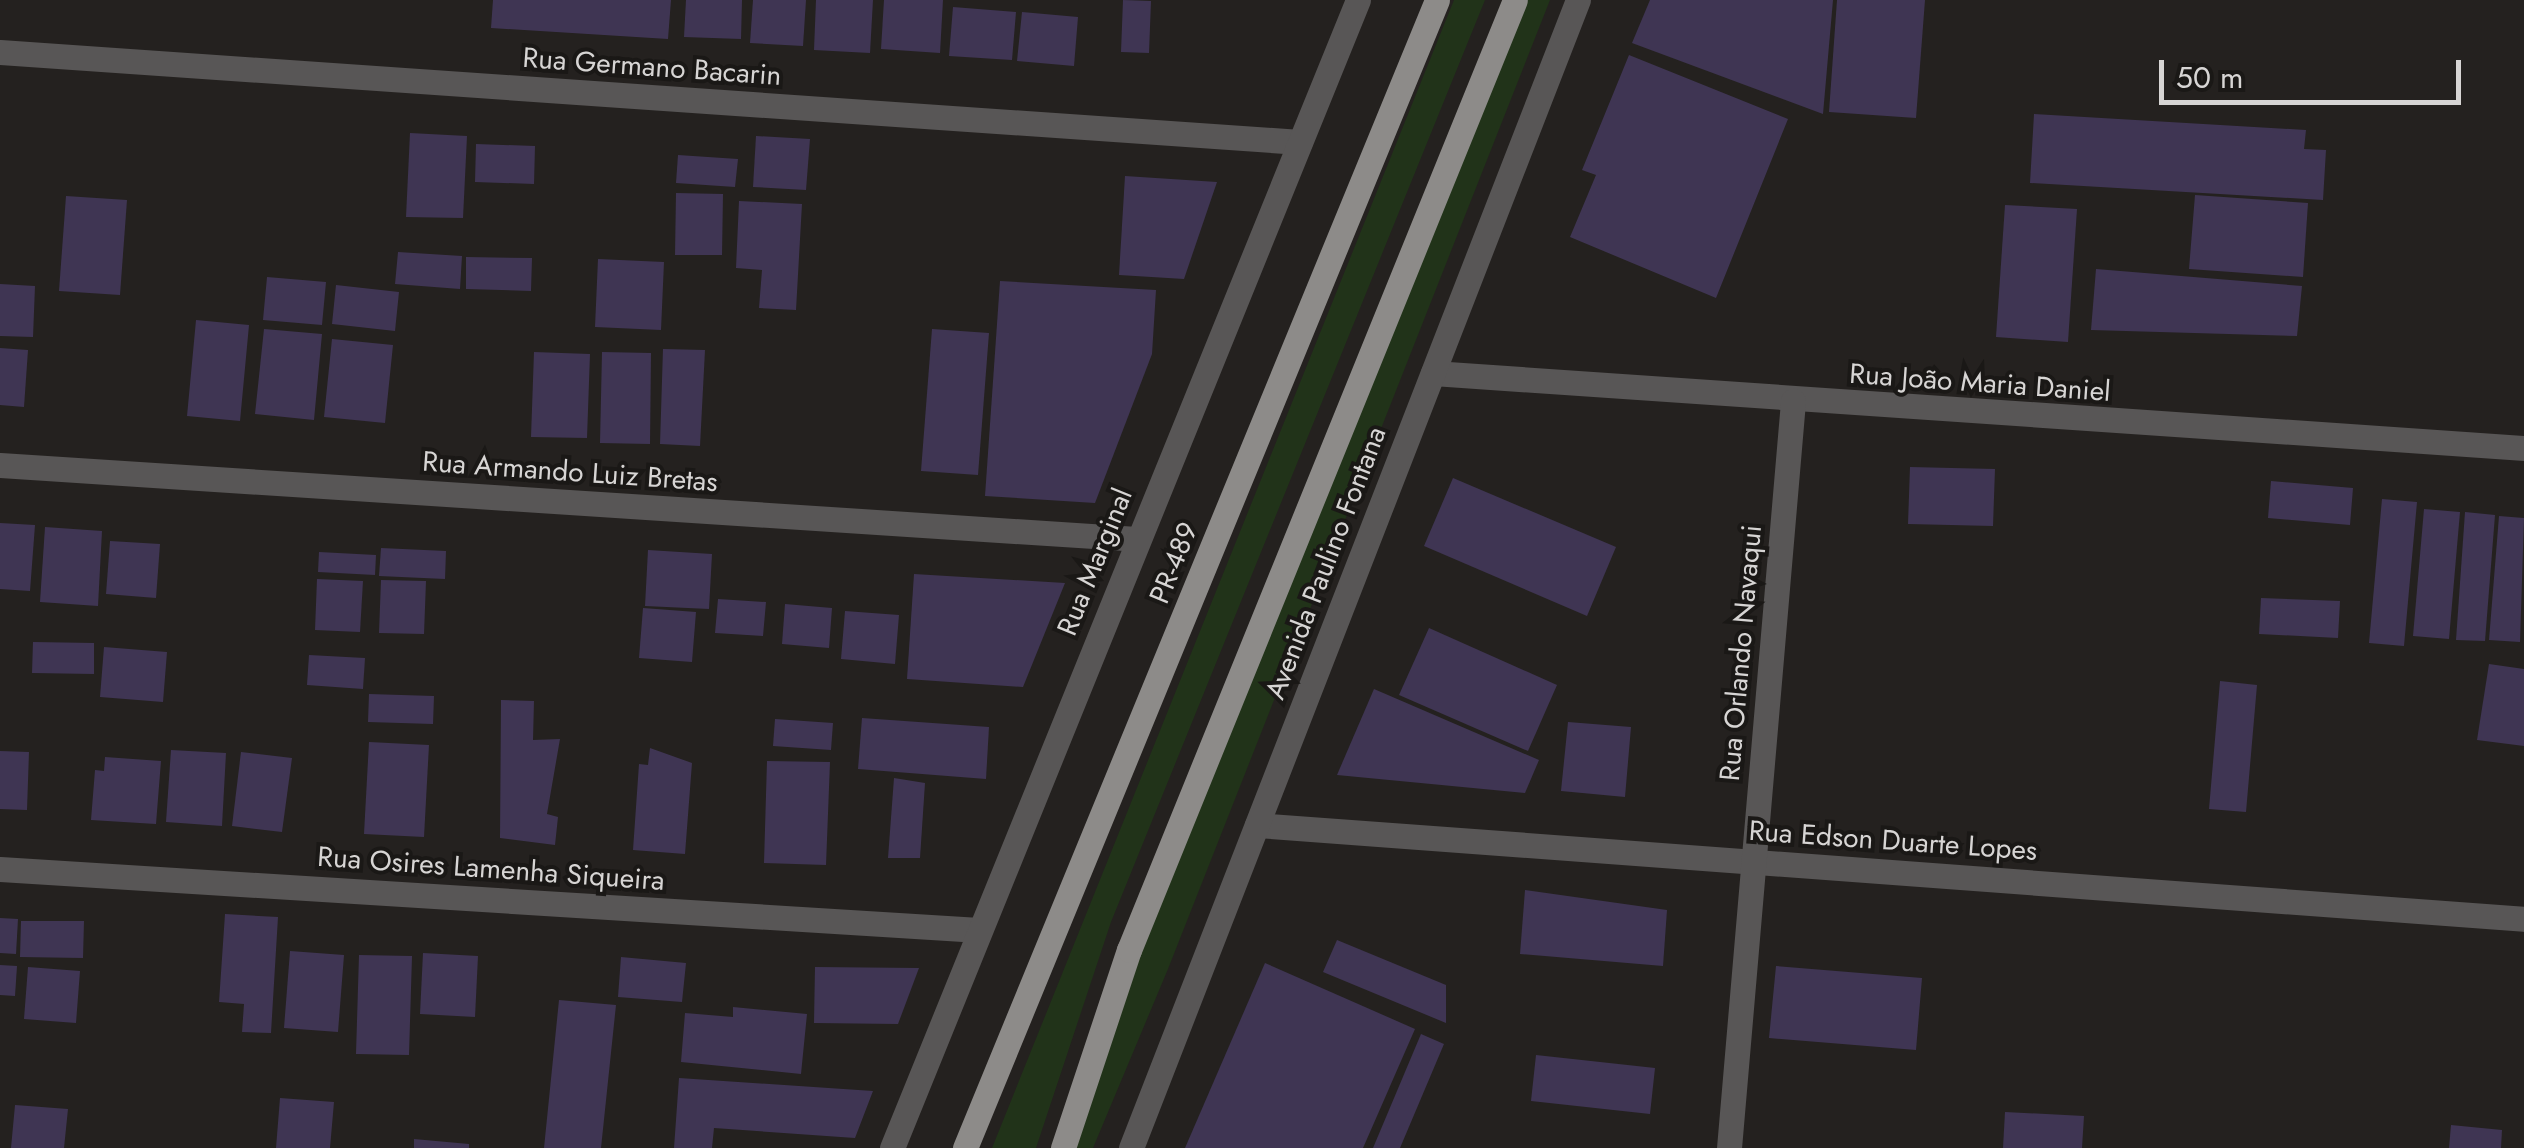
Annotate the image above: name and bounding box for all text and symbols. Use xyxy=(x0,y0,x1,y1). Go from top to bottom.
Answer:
scale bar xyxy=(2164,40,2466,102)
street label: Rua Germano Bacarin xyxy=(522,41,782,93)
text: 50 m xyxy=(2176,56,2243,99)
street label: Rua João Maria Daniel xyxy=(1848,357,2112,409)
street label: Avenida Paulino Fontana xyxy=(1258,422,1394,704)
street label: Rua Armando Luiz Bretas xyxy=(421,445,719,499)
street label: Rua Marginal xyxy=(1050,484,1140,640)
street label: PR-489 xyxy=(1143,517,1205,609)
street label: Rua Orlando Navaqui xyxy=(1713,524,1769,782)
street label: Rua Edson Duarte Lopes xyxy=(1748,814,2038,868)
street label: Rua Osires Lamenha Siqueira xyxy=(316,840,666,898)

